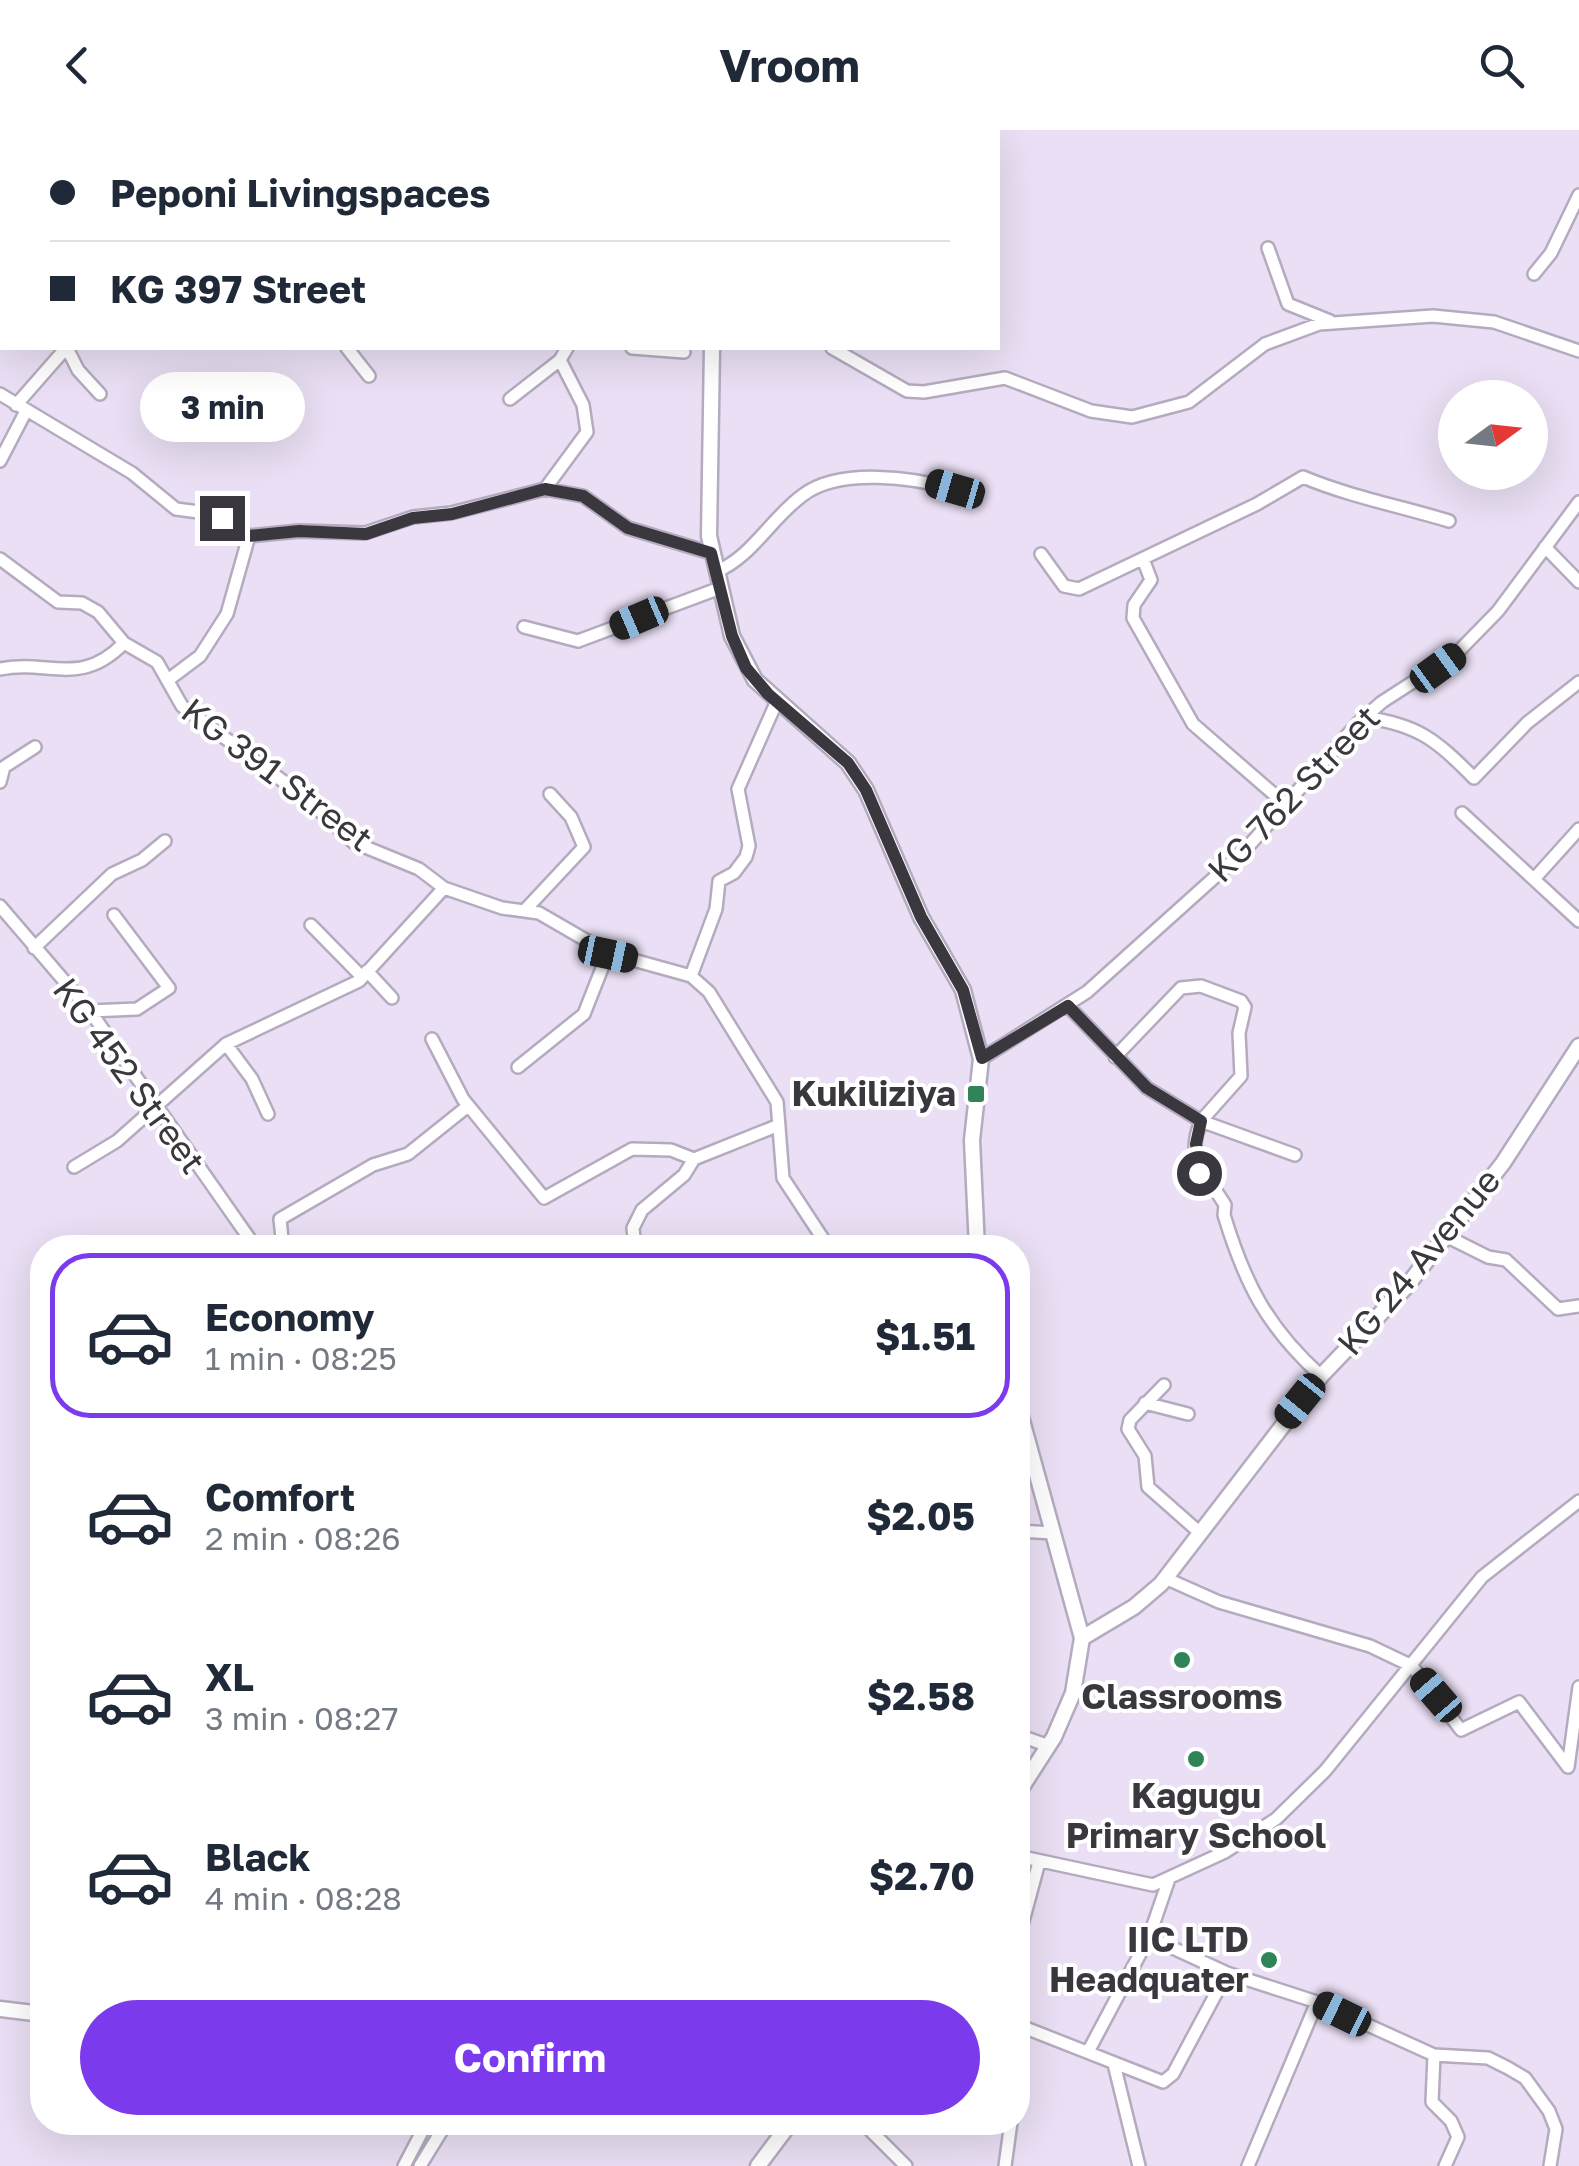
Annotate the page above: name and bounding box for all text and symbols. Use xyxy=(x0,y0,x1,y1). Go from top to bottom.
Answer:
icon: back xyxy=(50,38,105,93)
text: Vroom xyxy=(719,38,860,92)
icon: search xyxy=(1474,38,1529,93)
text: Peponi Livingspaces xyxy=(110,170,491,215)
text: KG 397 Street xyxy=(110,266,366,311)
callout: 3 min xyxy=(140,373,304,443)
north arrow xyxy=(1438,380,1548,490)
map controls xyxy=(1438,380,1548,490)
text: 3 min xyxy=(181,388,264,426)
car xyxy=(922,466,988,512)
route end xyxy=(200,496,245,541)
car xyxy=(606,592,672,644)
car xyxy=(1405,638,1471,698)
street label: KG 391 Street xyxy=(174,689,381,860)
street label: KG 762 Street xyxy=(1199,696,1388,890)
car xyxy=(576,933,640,975)
street label: KG 452 Street xyxy=(45,970,215,1181)
place label: Kukiliziya xyxy=(792,1072,956,1114)
marker: Kukiliziya xyxy=(965,1083,987,1105)
route start xyxy=(1177,1151,1222,1196)
street label: KG 24 Avenue xyxy=(1328,1159,1509,1363)
icon: car xyxy=(85,1291,175,1381)
text: Economy xyxy=(205,1294,374,1339)
text: $1.51 xyxy=(875,1313,975,1358)
text: 1 min · 08:25 xyxy=(205,1339,397,1377)
car xyxy=(1269,1368,1331,1434)
icon: car xyxy=(85,1471,175,1561)
text: Comfort xyxy=(205,1474,355,1519)
text: $2.05 xyxy=(866,1493,975,1538)
text: 2 min · 08:26 xyxy=(205,1519,401,1557)
marker: Classrooms xyxy=(1171,1649,1193,1671)
icon: car xyxy=(85,1651,175,1741)
text: XL xyxy=(205,1654,254,1699)
car xyxy=(1405,1663,1467,1727)
text: $2.58 xyxy=(867,1673,975,1718)
place label: Classrooms xyxy=(1081,1675,1283,1717)
text: 3 min · 08:27 xyxy=(205,1699,398,1737)
marker: Kagugu Primary School xyxy=(1185,1748,1207,1770)
place label: Kagugu Primary School xyxy=(1066,1774,1326,1856)
icon: car xyxy=(85,1831,175,1921)
text: Black xyxy=(205,1834,310,1879)
text: $2.70 xyxy=(869,1853,975,1898)
text: 4 min · 08:28 xyxy=(205,1879,402,1917)
place label: IIC LTD Headquater xyxy=(1049,1918,1249,2000)
marker: IIC LTD Headquater xyxy=(1258,1949,1280,1971)
car xyxy=(1308,1987,1376,2041)
button: Confirm xyxy=(80,2000,980,2115)

